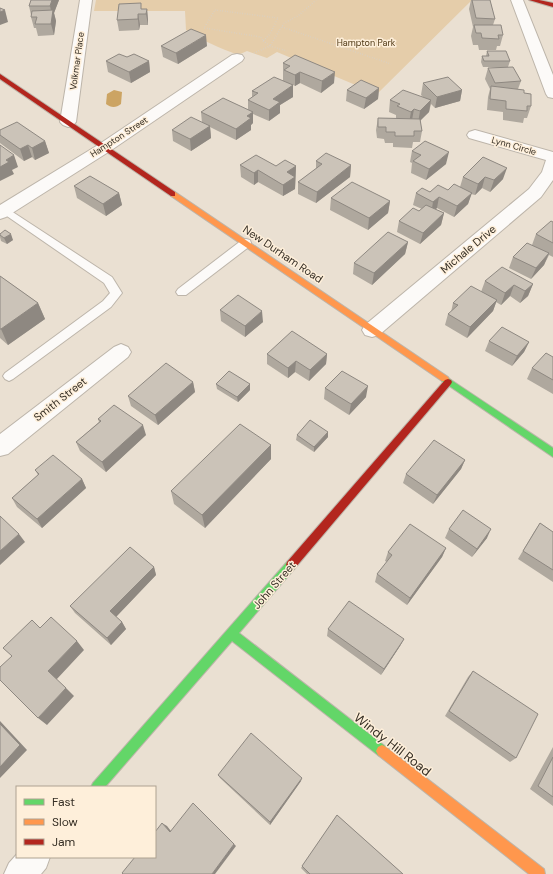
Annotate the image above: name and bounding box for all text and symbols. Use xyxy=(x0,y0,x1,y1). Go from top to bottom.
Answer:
street label: Volkmar Place xyxy=(67,31,87,91)
park label: Hampton Park xyxy=(337,37,396,49)
street label: Hampton Street xyxy=(88,114,150,160)
street label: Lynn Circle xyxy=(490,134,538,158)
street label: New Durham Road xyxy=(240,222,326,286)
street label: Michale Drive xyxy=(437,222,499,276)
street label: Smith Street xyxy=(31,374,89,424)
street label: John Street xyxy=(249,558,299,612)
street label: Windy Hill Road xyxy=(351,709,435,780)
legend xyxy=(16,786,156,858)
text: Fast xyxy=(52,794,75,810)
text: Slow xyxy=(52,814,78,830)
text: Jam xyxy=(52,834,75,850)

